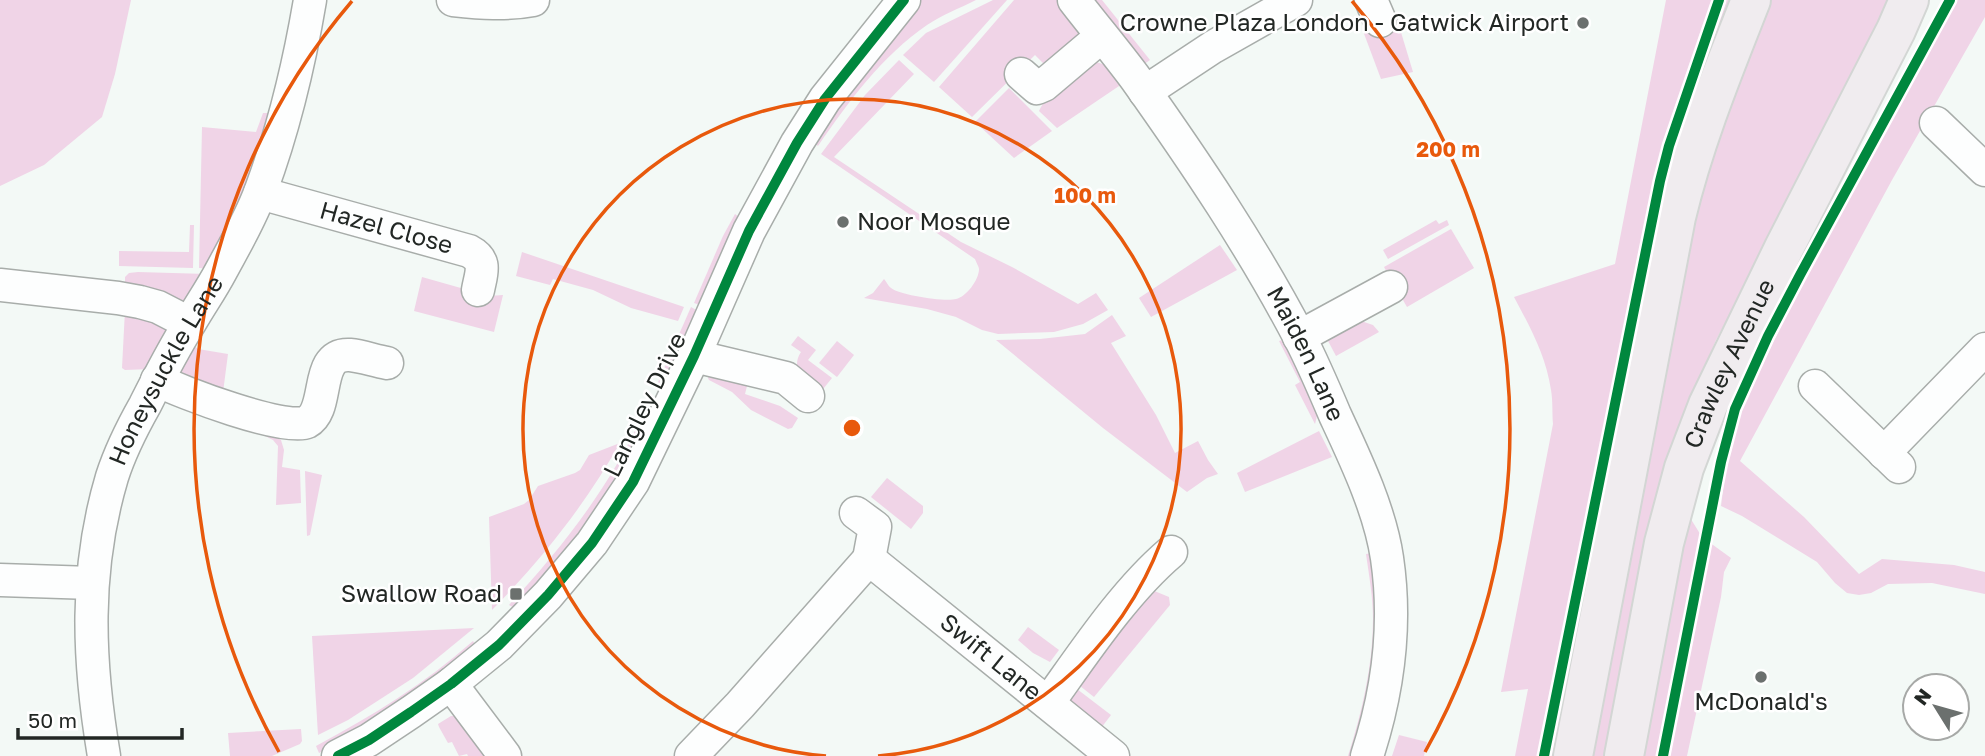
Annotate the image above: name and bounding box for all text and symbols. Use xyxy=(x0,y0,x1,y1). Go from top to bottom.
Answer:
place label: Crowne Plaza London - Gatwick Airport xyxy=(1120,7,1569,36)
marker: Crowne Plaza London - Gatwick Airport xyxy=(1575,15,1591,31)
text: 200 m xyxy=(1416,136,1480,162)
text: 100 m xyxy=(1054,182,1116,208)
street label: Hazel Close xyxy=(317,194,456,259)
place label: Noor Mosque xyxy=(857,206,1010,235)
marker: Noor Mosque xyxy=(835,214,851,230)
street label: Honeysuckle Lane xyxy=(101,270,228,469)
street label: Crawley Avenue xyxy=(1677,274,1780,452)
street label: Maiden Lane xyxy=(1262,281,1352,425)
street label: Langley Drive xyxy=(596,328,691,481)
centre of rings xyxy=(840,416,864,440)
place label: Swallow Road xyxy=(341,578,502,607)
marker: Swallow Road xyxy=(508,586,524,602)
street label: Swift Lane xyxy=(935,607,1048,706)
marker: McDonald's xyxy=(1753,669,1769,685)
north arrow xyxy=(1901,672,1971,742)
text: N xyxy=(1908,684,1936,709)
place label: McDonald's xyxy=(1694,686,1828,715)
scale bar xyxy=(18,696,182,740)
text: 50 m xyxy=(28,707,77,733)

